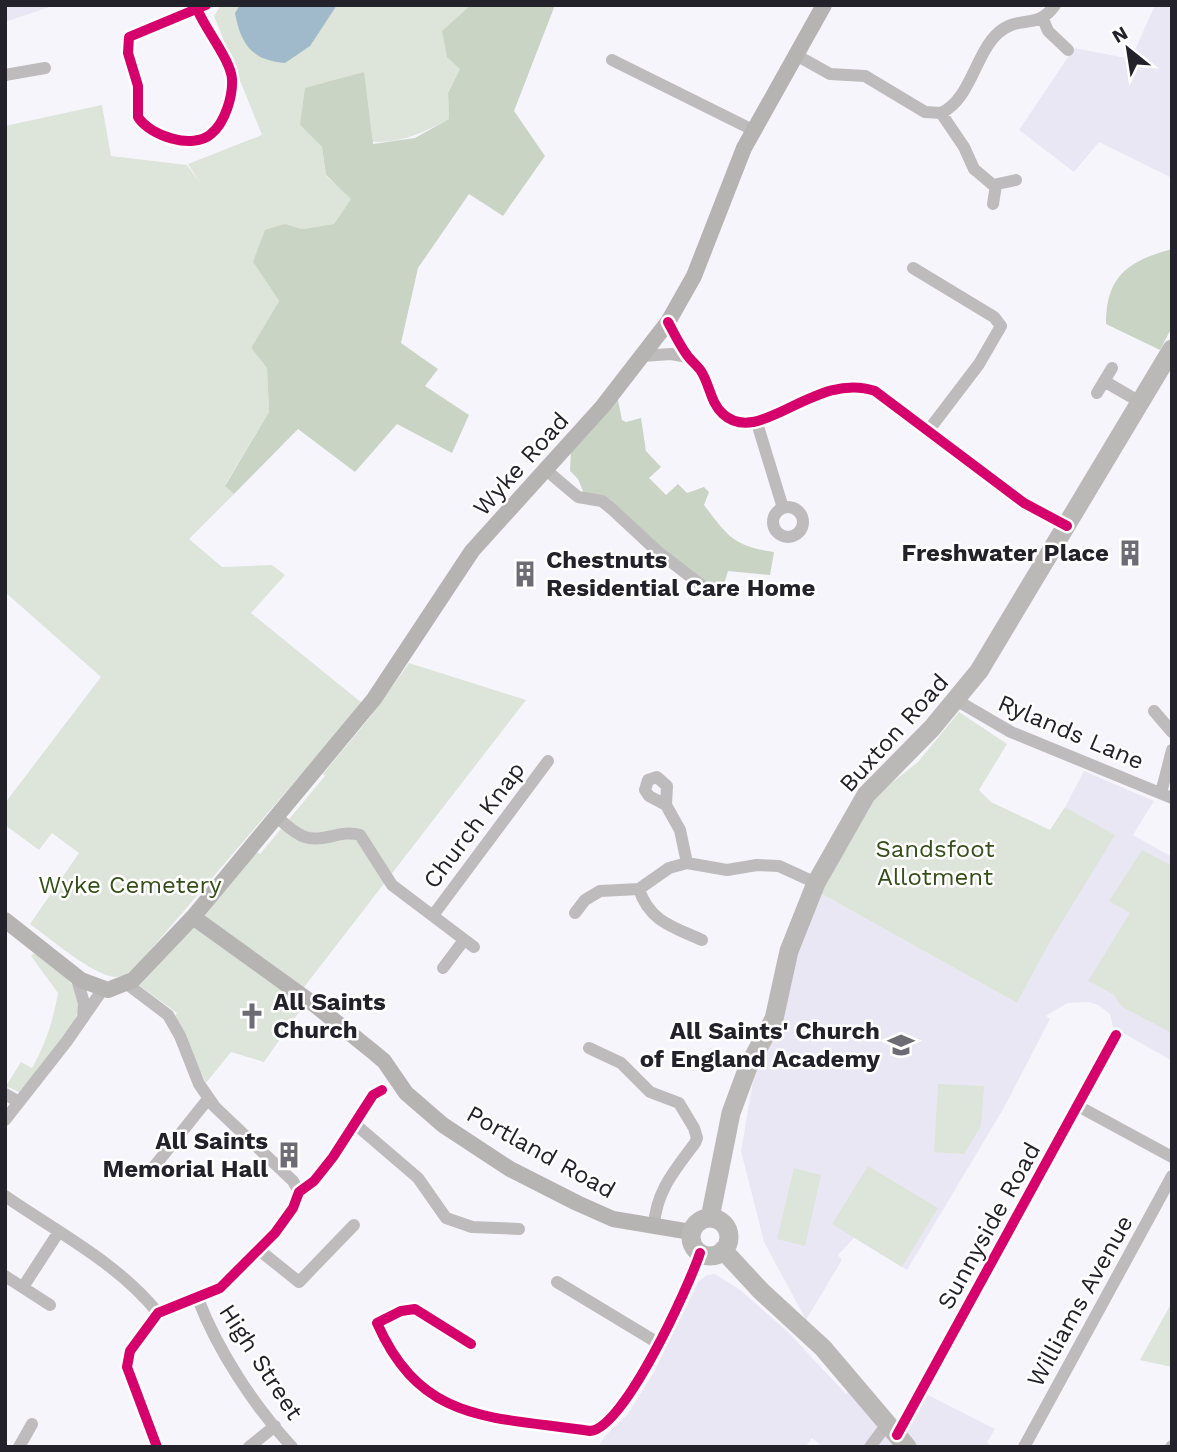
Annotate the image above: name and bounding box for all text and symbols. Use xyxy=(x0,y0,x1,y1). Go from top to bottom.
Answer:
north arrow xyxy=(1093,14,1163,84)
text: N xyxy=(1108,21,1132,48)
street label: Wyke Road xyxy=(467,407,575,521)
building icon: Freshwater Place xyxy=(1115,538,1145,568)
place label: Freshwater Place xyxy=(902,539,1109,567)
place label: Chestnuts Residential Care Home xyxy=(546,546,815,602)
building icon: Chestnuts Residential Care Home xyxy=(510,559,540,589)
street label: Buxton Road xyxy=(834,668,954,798)
street label: Rylands Lane xyxy=(994,689,1148,775)
street label: Church Knap xyxy=(417,756,531,894)
park label: Sandsfoot Allotment xyxy=(875,835,995,891)
park label: Wyke Cemetery xyxy=(38,871,222,899)
place label: All Saints Church xyxy=(273,988,386,1044)
church icon: All Saints Church xyxy=(237,1001,267,1031)
place label: All Saints' Church of England Academy xyxy=(640,1017,880,1073)
school or university icon: All Saints' Church of England Academy xyxy=(886,1030,916,1060)
street label: Portland Road xyxy=(462,1100,620,1204)
place label: All Saints Memorial Hall xyxy=(102,1127,268,1183)
street label: Sunnyside Road xyxy=(932,1138,1046,1314)
building icon: All Saints Memorial Hall xyxy=(274,1140,304,1170)
street label: Williams Avenue xyxy=(1021,1210,1139,1392)
street label: High Street xyxy=(213,1299,309,1425)

